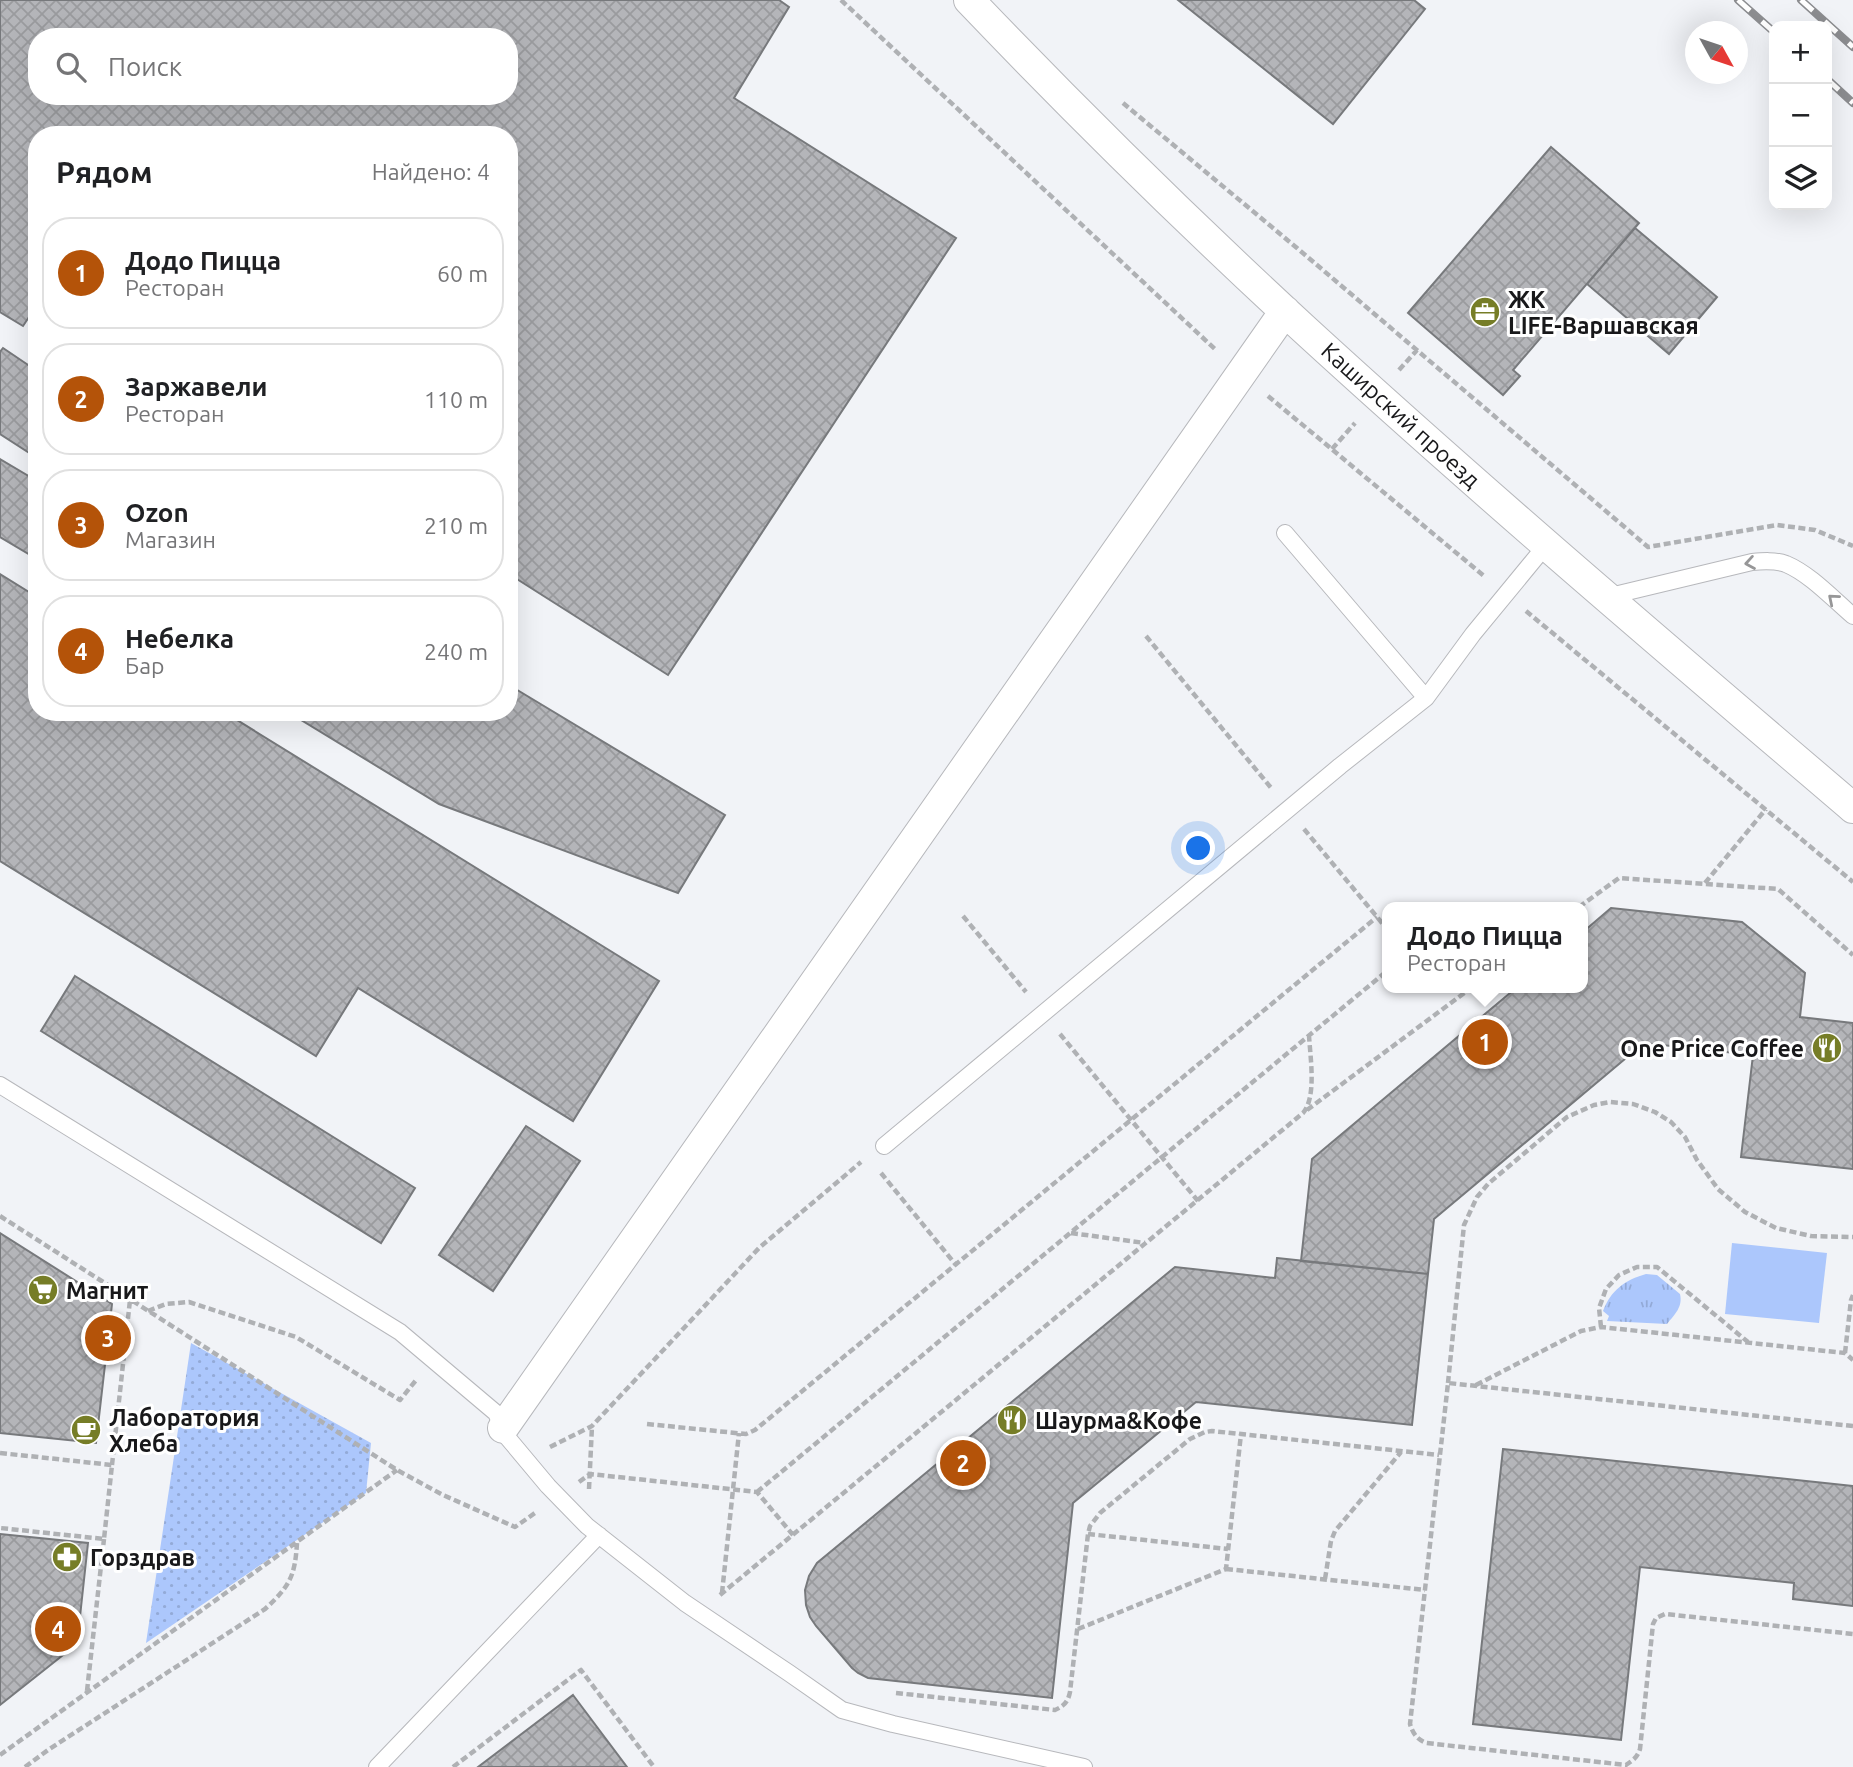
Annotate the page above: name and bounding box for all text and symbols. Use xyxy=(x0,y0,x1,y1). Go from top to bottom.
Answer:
north arrow xyxy=(1685,21,1748,84)
map controls xyxy=(1769,21,1832,210)
button: + xyxy=(1769,21,1832,84)
search box xyxy=(28,28,518,105)
icon: search xyxy=(52,48,90,86)
text: Поиск xyxy=(108,52,182,81)
button: − xyxy=(1769,84,1832,147)
button: layers xyxy=(1769,147,1832,210)
text: Рядом xyxy=(56,155,152,189)
text: Найдено: 4 xyxy=(372,159,490,184)
text: Додо Пицца xyxy=(125,246,281,275)
text: 1 xyxy=(75,261,87,286)
text: 60 m xyxy=(437,261,488,286)
text: Ресторан xyxy=(125,275,224,300)
place label: ЖК LIFE-Варшавская xyxy=(1508,287,1699,338)
office icon: ЖК LIFE-Варшавская xyxy=(1468,295,1502,329)
street label: Каширский проезд xyxy=(1317,338,1485,492)
text: Заржавели xyxy=(125,372,267,401)
text: 2 xyxy=(75,387,87,412)
text: 110 m xyxy=(424,387,488,412)
text: Ресторан xyxy=(125,401,224,426)
text: Ozon xyxy=(125,498,189,527)
text: 3 xyxy=(75,513,87,538)
text: 210 m xyxy=(424,513,488,538)
text: Магазин xyxy=(125,527,216,552)
one-way arrow xyxy=(1744,555,1756,570)
one-way arrow xyxy=(1828,595,1841,607)
text: Небелка xyxy=(125,624,234,653)
text: 4 xyxy=(75,639,87,664)
text: 240 m xyxy=(424,639,488,664)
text: Бар xyxy=(125,653,164,678)
your location xyxy=(1181,831,1215,865)
popup xyxy=(1382,902,1588,993)
text: Додо Пицца xyxy=(1407,921,1563,950)
text: Ресторан xyxy=(1407,950,1506,975)
pin: 1 xyxy=(1462,1016,1508,1068)
restaurant icon: One Price Coffee xyxy=(1810,1031,1844,1065)
place label: One Price Coffee xyxy=(1620,1036,1804,1061)
supermarket icon: Магнит xyxy=(26,1273,60,1307)
place label: Магнит xyxy=(66,1278,149,1303)
pin: 3 xyxy=(85,1312,131,1364)
restaurant icon: Шаурма&Кофе xyxy=(995,1403,1029,1437)
place label: Лаборатория Хлеба xyxy=(109,1405,259,1456)
place label: Шаурма&Кофе xyxy=(1035,1408,1202,1433)
cafe icon: Лаборатория Хлеба xyxy=(69,1413,103,1447)
pin: 2 xyxy=(940,1437,986,1489)
pharmacy icon: Горздрав xyxy=(50,1540,84,1574)
place label: Горздрав xyxy=(90,1545,195,1570)
pin: 4 xyxy=(35,1603,81,1655)

